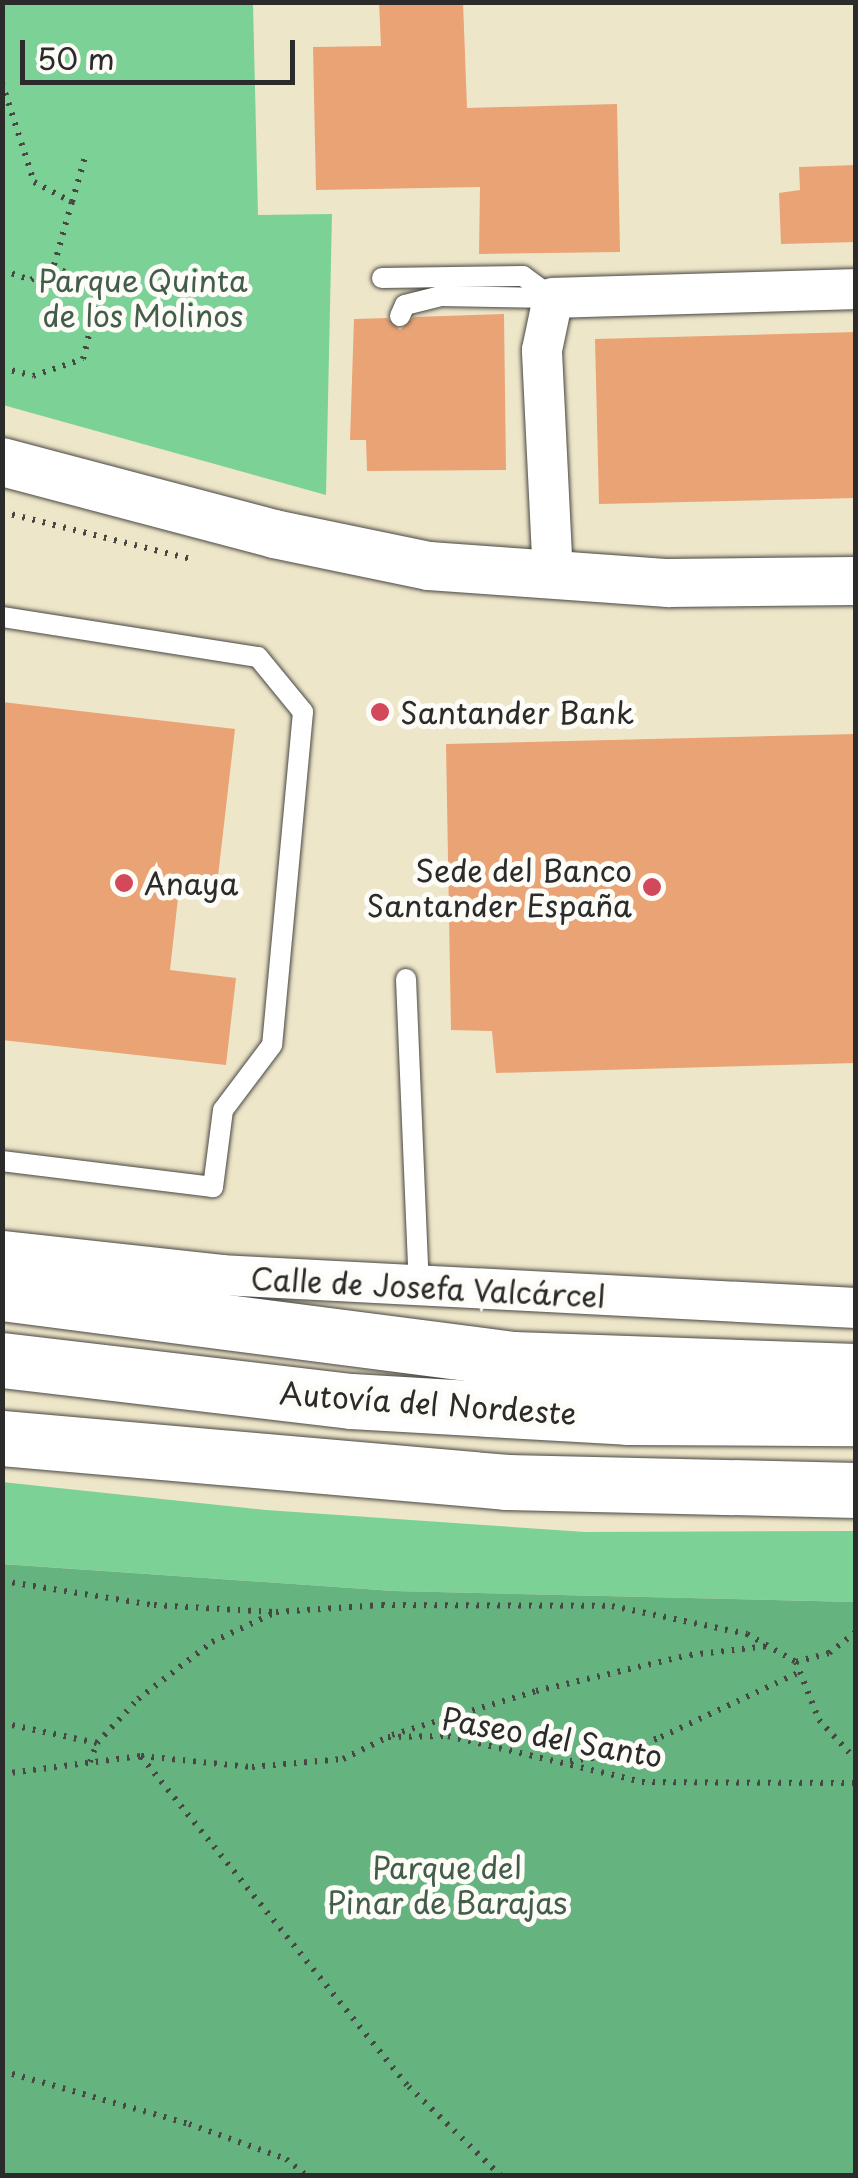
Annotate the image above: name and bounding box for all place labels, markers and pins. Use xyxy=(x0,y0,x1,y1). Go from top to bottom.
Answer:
place label: Santander Bank xyxy=(400,694,636,730)
marker: Santander Bank xyxy=(369,701,391,723)
place label: Sede del Banco Santander España xyxy=(365,852,632,922)
place label: Anaya xyxy=(144,865,238,901)
marker: Anaya xyxy=(113,872,135,894)
marker: Sede del Banco Santander España xyxy=(641,876,663,898)

